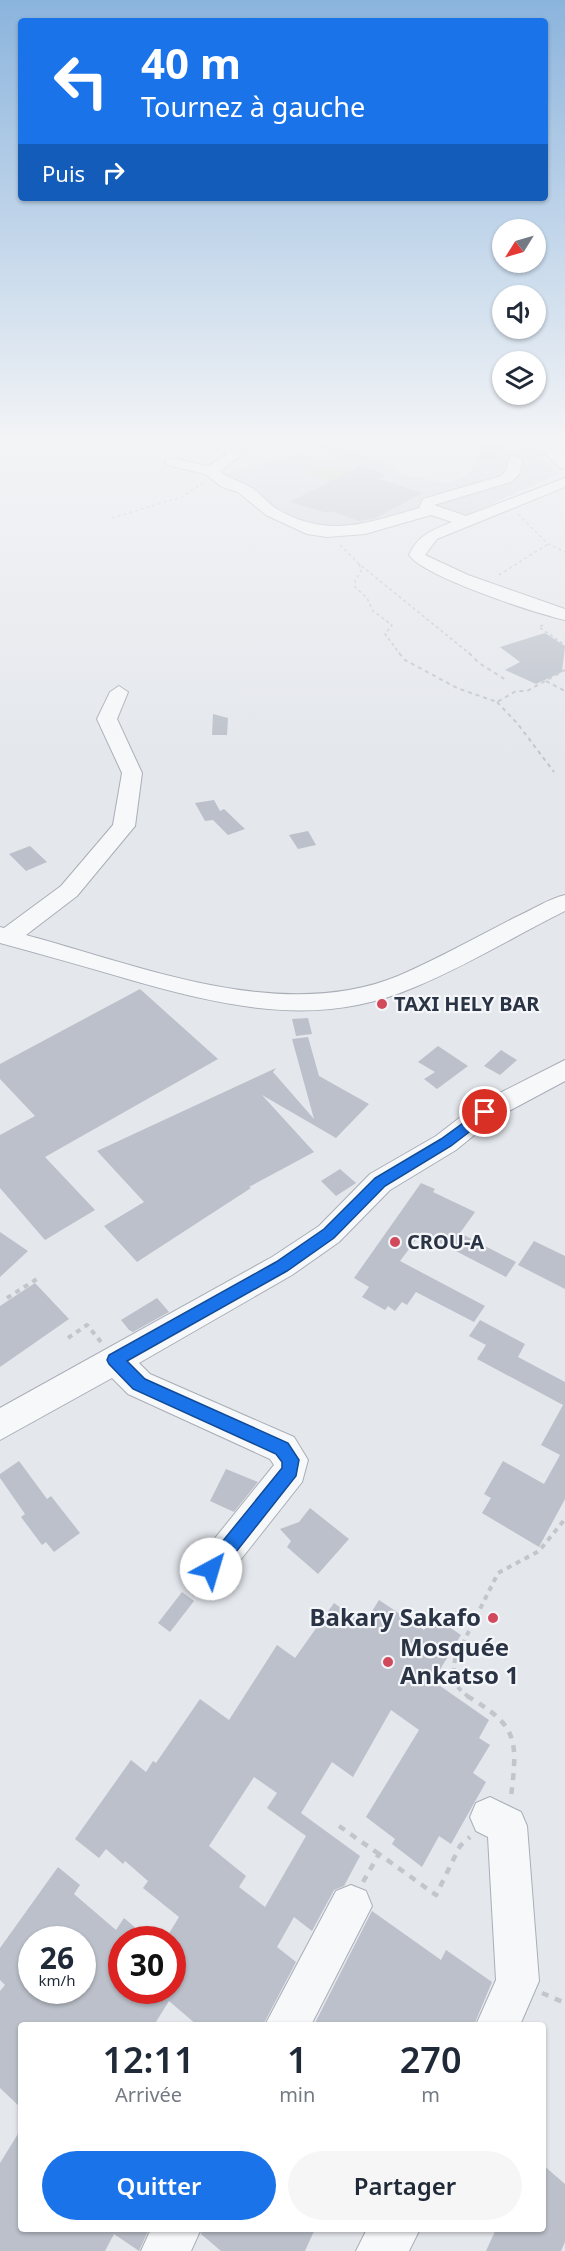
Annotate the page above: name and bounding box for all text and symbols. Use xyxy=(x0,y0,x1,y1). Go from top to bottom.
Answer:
text: 40 m xyxy=(141,34,241,91)
icon: left xyxy=(42,42,120,120)
text: Tournez à gauche xyxy=(141,88,365,125)
icon: right xyxy=(97,156,130,189)
text: Puis xyxy=(42,158,85,188)
north arrow xyxy=(492,219,546,273)
map controls xyxy=(492,219,546,405)
button: sound xyxy=(492,285,546,339)
button: layers xyxy=(492,351,546,405)
place label: TAXI HELY BAR xyxy=(394,990,540,1017)
marker: TAXI HELY BAR xyxy=(375,997,389,1011)
pin xyxy=(459,1086,510,1137)
icon: arrive xyxy=(468,1095,501,1128)
place label: CROU-A xyxy=(407,1228,484,1255)
marker: CROU-A xyxy=(388,1235,402,1249)
position arrow xyxy=(179,1537,243,1601)
place label: Bakary Sakafo xyxy=(310,1600,481,1633)
marker: Bakary Sakafo xyxy=(486,1611,500,1625)
place label: Mosquée Ankatso 1 xyxy=(400,1630,519,1691)
marker: Mosquée Ankatso 1 xyxy=(381,1655,395,1669)
speed limit sign: 30 xyxy=(108,1926,186,2004)
text: 26 xyxy=(40,1937,74,1978)
text: km/h xyxy=(39,1970,75,1990)
text: 12:11 xyxy=(102,2035,195,2084)
text: 1 xyxy=(287,2035,308,2084)
text: 270 xyxy=(400,2035,462,2084)
text: Arrivée xyxy=(115,2081,182,2108)
text: min xyxy=(279,2081,315,2108)
text: m xyxy=(421,2081,440,2108)
button: Quitter xyxy=(42,2151,276,2220)
button: Partager xyxy=(288,2151,522,2220)

